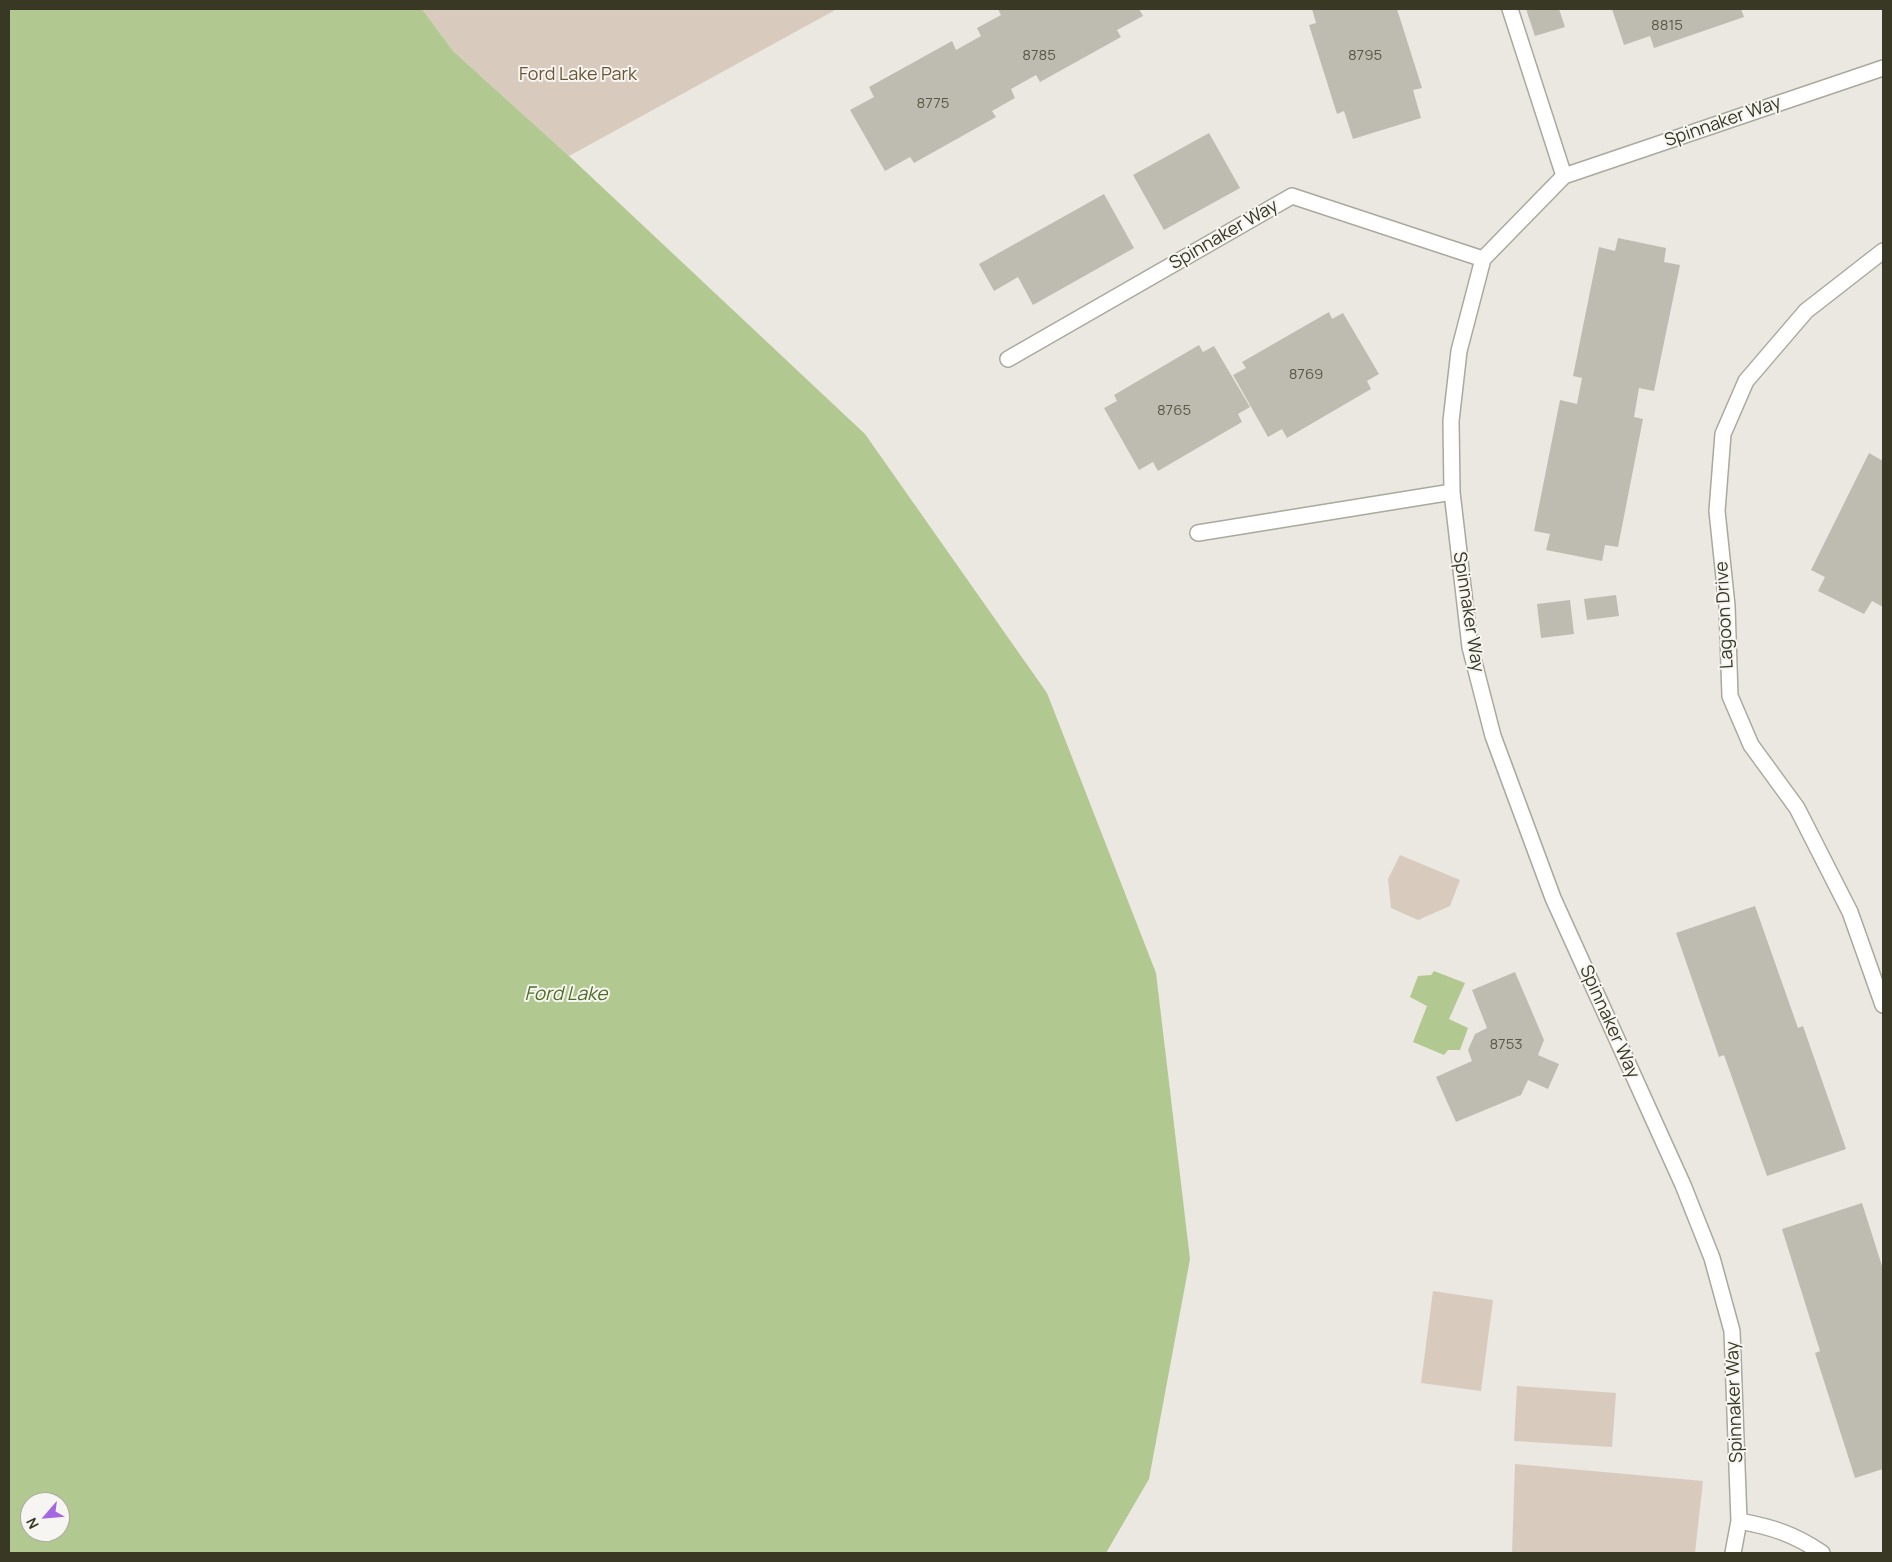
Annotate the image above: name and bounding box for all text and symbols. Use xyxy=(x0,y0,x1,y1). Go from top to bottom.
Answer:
house number: 8815 xyxy=(1651,17,1683,35)
house number: 8785 xyxy=(1022,47,1056,65)
house number: 8795 xyxy=(1348,47,1382,65)
park label: Ford Lake Park xyxy=(519,64,637,86)
street label: Spinnaker Way xyxy=(1662,92,1784,152)
house number: 8775 xyxy=(917,95,949,113)
street label: Spinnaker Way xyxy=(1166,195,1282,275)
house number: 8769 xyxy=(1289,366,1323,384)
house number: 8765 xyxy=(1157,402,1191,420)
street label: Spinnaker Way xyxy=(1448,550,1488,674)
street label: Lagoon Drive xyxy=(1711,561,1739,669)
street label: Spinnaker Way xyxy=(1574,962,1644,1082)
water label: Ford Lake xyxy=(525,984,607,1006)
house number: 8753 xyxy=(1489,1036,1523,1054)
street label: Spinnaker Way xyxy=(1722,1341,1748,1463)
north arrow xyxy=(20,1492,70,1542)
text: N xyxy=(21,1515,43,1532)

